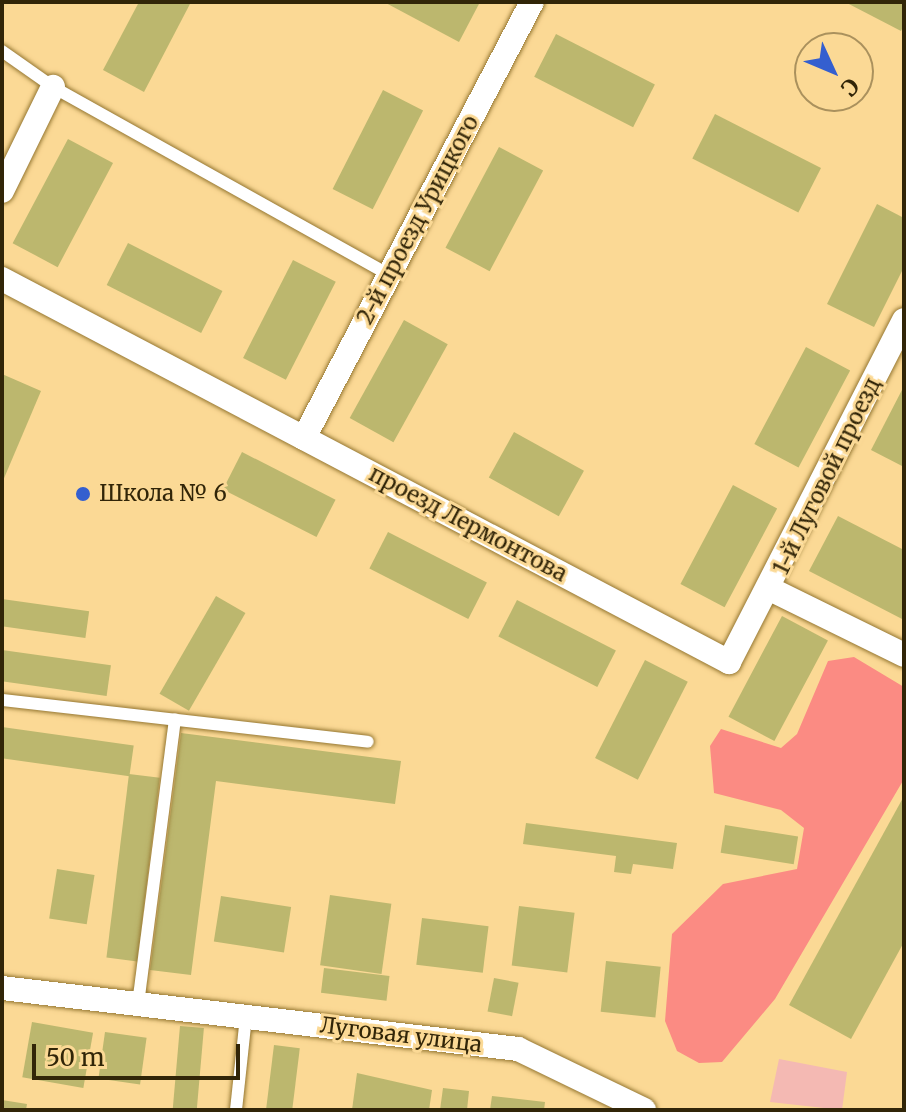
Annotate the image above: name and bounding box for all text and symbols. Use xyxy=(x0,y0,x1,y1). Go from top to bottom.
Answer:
north arrow xyxy=(794,32,874,112)
text: С xyxy=(835,72,865,102)
street label: 2-й проезд Урицкого xyxy=(352,111,484,329)
street label: 1-й Луговой проезд xyxy=(768,373,886,579)
street label: проезд Лермонтова xyxy=(365,461,571,587)
place label: Школа № 6 xyxy=(99,481,227,507)
marker: Школа № 6 xyxy=(74,485,92,503)
street label: Луговая улица xyxy=(318,1012,484,1058)
scale bar xyxy=(36,1028,244,1078)
text: 50 m xyxy=(46,1042,105,1073)

